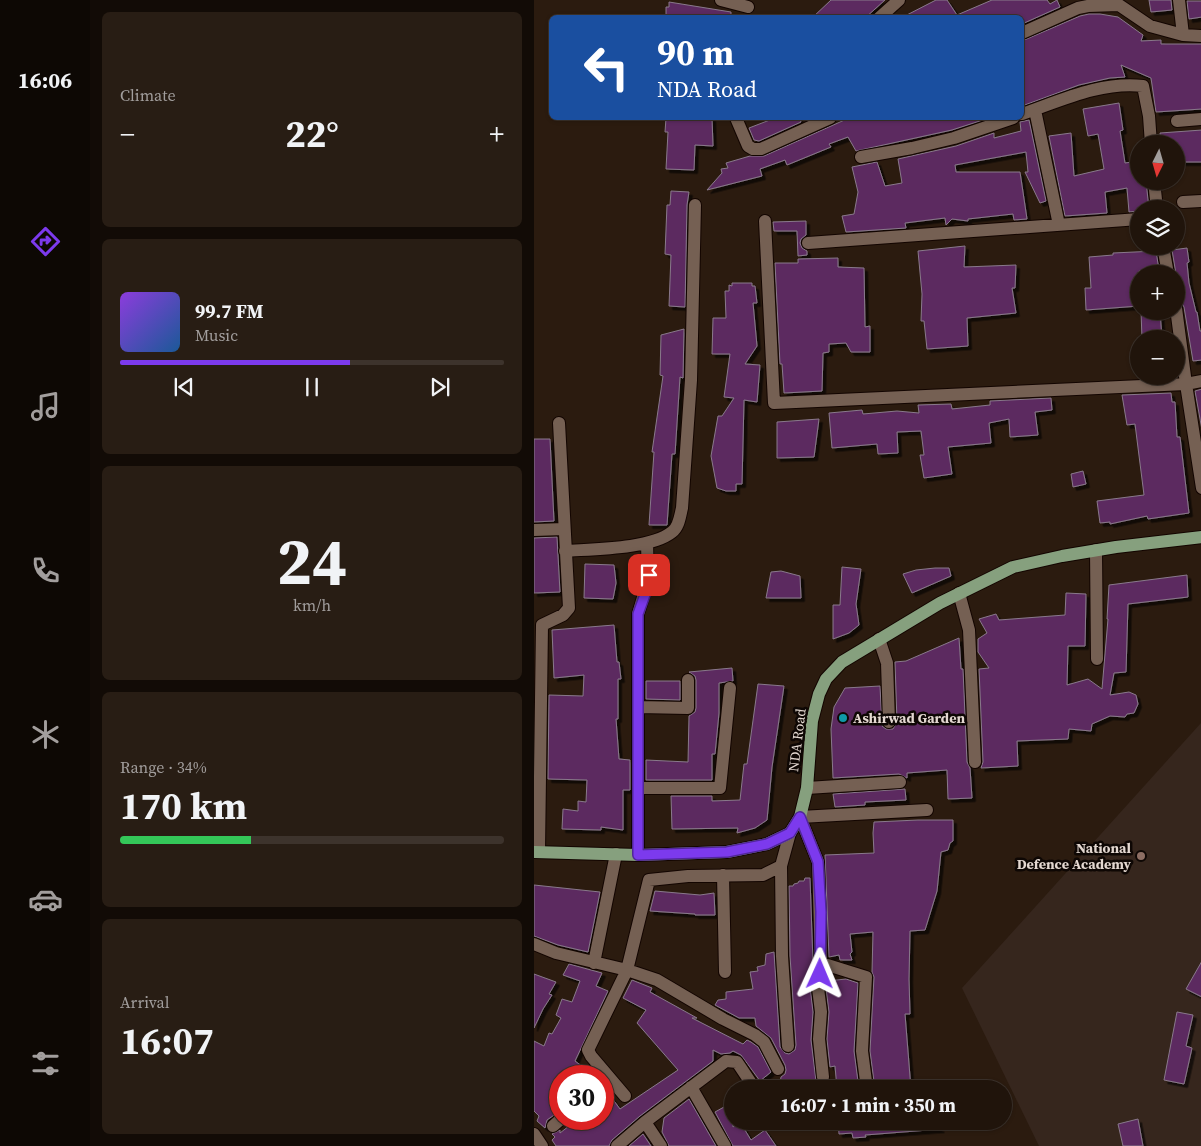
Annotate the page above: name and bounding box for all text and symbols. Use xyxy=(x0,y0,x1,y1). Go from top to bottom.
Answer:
text: 90 m xyxy=(657,29,734,77)
icon: left xyxy=(574,35,639,100)
text: 16:06 xyxy=(18,65,72,95)
text: NDA Road xyxy=(657,74,757,104)
text: Climate xyxy=(120,84,176,106)
text: 22° xyxy=(285,108,339,160)
text: − xyxy=(120,115,135,153)
text: + xyxy=(489,115,504,153)
north arrow xyxy=(1130,135,1185,190)
map controls xyxy=(1130,135,1185,385)
button: layers xyxy=(1130,200,1185,255)
icon: directions xyxy=(28,224,63,259)
button: + xyxy=(1130,265,1185,320)
text: 99.7 FM xyxy=(195,298,264,324)
text: Music xyxy=(195,324,238,346)
button: − xyxy=(1130,330,1185,385)
icon: previous xyxy=(170,373,198,401)
icon: pause xyxy=(298,373,326,401)
icon: next xyxy=(426,373,454,401)
icon: music xyxy=(28,389,63,424)
text: 24 xyxy=(277,517,347,606)
icon: phone xyxy=(28,553,63,588)
pin xyxy=(628,554,670,596)
icon: arrive xyxy=(635,561,663,589)
text: km/h xyxy=(293,594,331,616)
street label: NDA Road xyxy=(783,707,811,773)
place label: Ashirwad Garden xyxy=(853,708,965,728)
marker: Ashirwad Garden xyxy=(837,712,849,724)
icon: climate xyxy=(28,717,63,752)
text: Range · 34% xyxy=(120,756,207,778)
text: 170 km xyxy=(120,780,247,832)
place label: National Defence Academy xyxy=(1017,838,1132,874)
marker: National Defence Academy xyxy=(1135,850,1147,862)
icon: car xyxy=(28,882,63,917)
position arrow xyxy=(793,947,845,999)
text: Arrival xyxy=(120,991,169,1013)
text: 16:07 xyxy=(120,1015,214,1067)
icon: filters xyxy=(28,1046,63,1081)
speed limit sign: 30 xyxy=(549,1065,614,1130)
text: 16:07 · 1 min · 350 m xyxy=(780,1092,956,1118)

